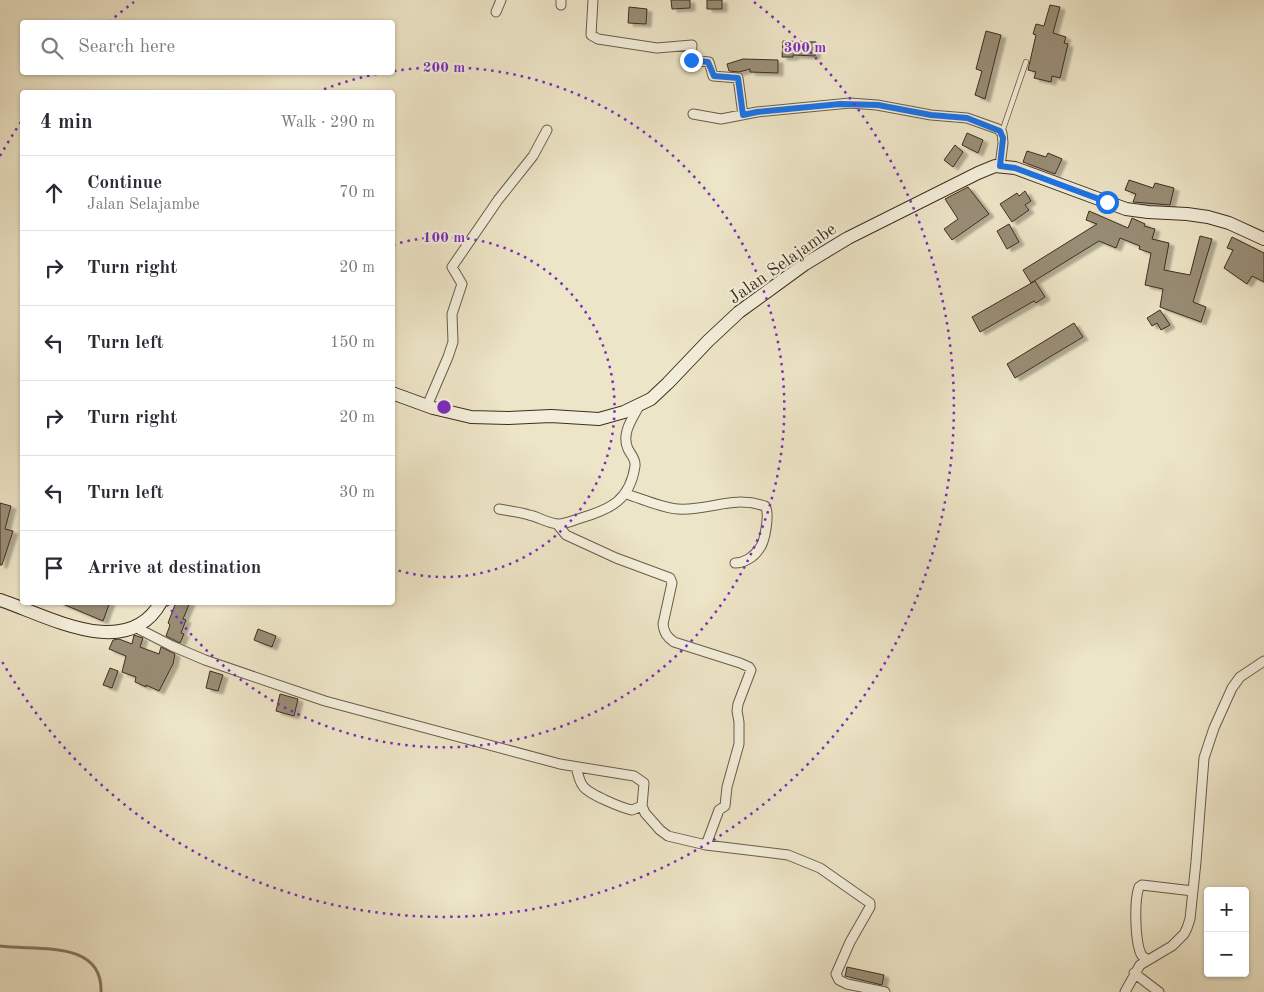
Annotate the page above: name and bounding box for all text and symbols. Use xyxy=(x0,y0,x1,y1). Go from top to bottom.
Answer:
search box xyxy=(20,20,395,75)
icon: search xyxy=(38,34,66,62)
text: Search here xyxy=(78,38,175,57)
text: 300 m xyxy=(784,41,826,56)
route end xyxy=(680,49,703,72)
text: 200 m xyxy=(423,61,465,76)
text: 4 min xyxy=(40,112,93,133)
text: Walk · 290 m xyxy=(280,115,375,131)
text: Continue xyxy=(87,174,162,193)
icon: ahead xyxy=(40,179,68,207)
text: 70 m xyxy=(339,185,375,201)
route start xyxy=(1096,191,1119,214)
text: Jalan Selajambe xyxy=(87,197,200,213)
street label: Jalan Selajambe xyxy=(725,220,840,308)
text: 100 m xyxy=(423,231,465,246)
icon: right xyxy=(40,254,68,282)
text: Turn right xyxy=(87,259,177,278)
text: 20 m xyxy=(339,260,375,276)
icon: left xyxy=(40,329,68,357)
text: Turn left xyxy=(87,334,164,353)
text: 150 m xyxy=(330,335,375,351)
centre of rings xyxy=(435,398,453,416)
icon: right xyxy=(40,404,68,432)
text: Turn right xyxy=(87,409,177,428)
text: 20 m xyxy=(339,410,375,426)
icon: left xyxy=(40,479,68,507)
text: Turn left xyxy=(87,484,164,503)
text: 30 m xyxy=(339,485,375,501)
icon: arrive xyxy=(40,554,68,582)
text: Arrive at destination xyxy=(87,559,261,578)
map controls xyxy=(1204,887,1249,977)
button: + xyxy=(1204,887,1249,932)
button: − xyxy=(1204,932,1249,977)

